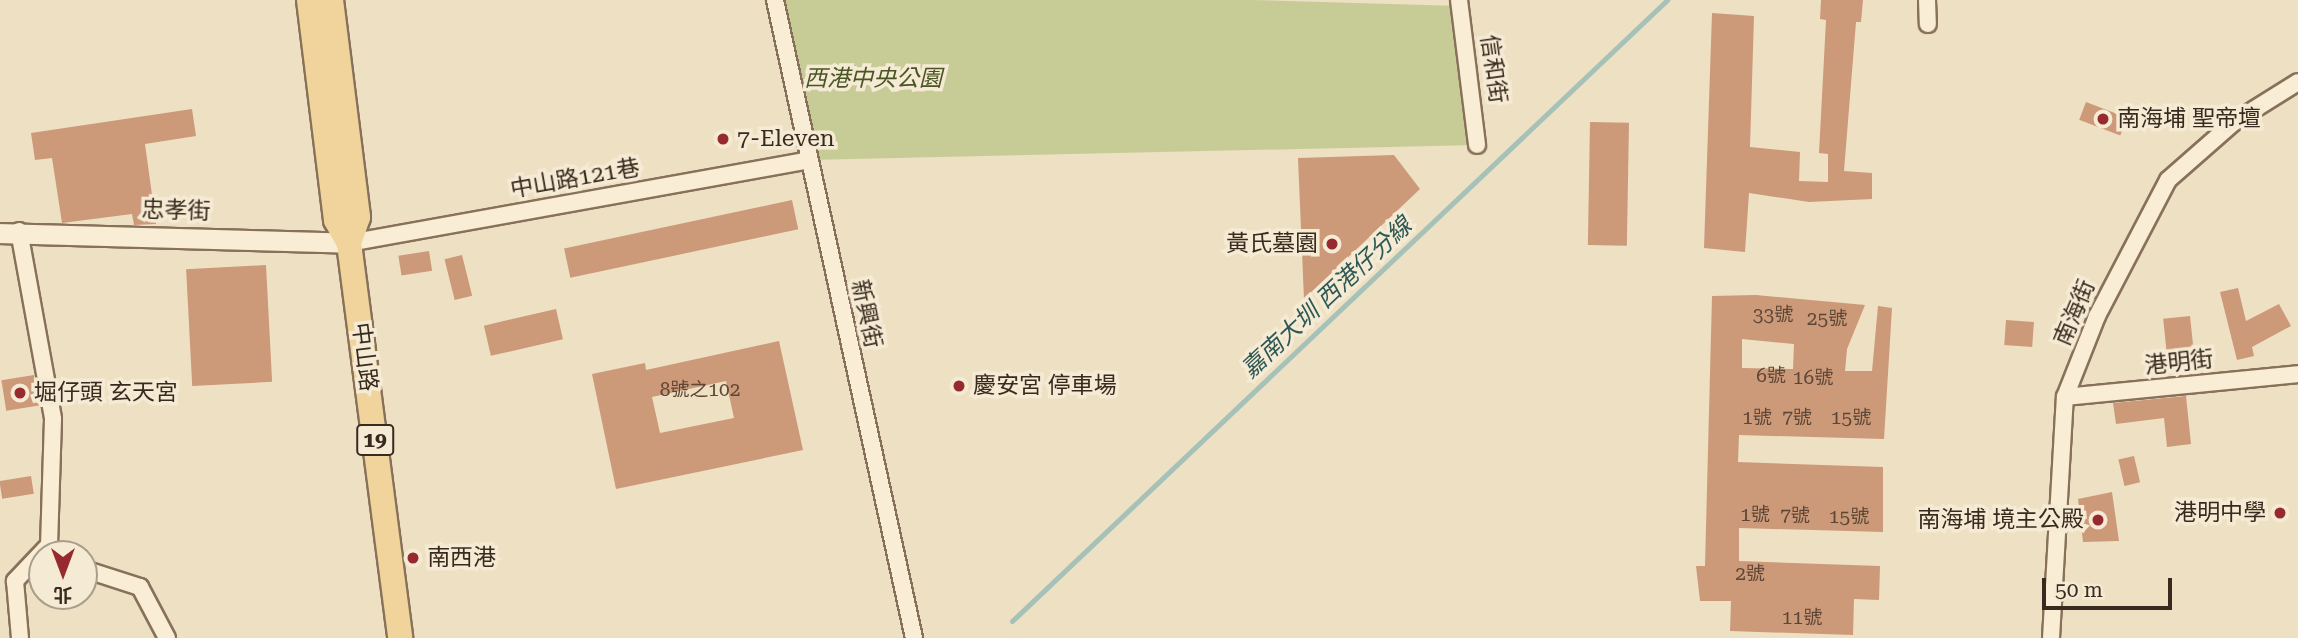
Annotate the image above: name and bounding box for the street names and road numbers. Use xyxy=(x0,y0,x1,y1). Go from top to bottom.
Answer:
street label: 信和街 xyxy=(1475,33,1511,105)
street label: 中山路121巷 xyxy=(508,154,642,204)
street label: 忠孝街 xyxy=(141,196,211,226)
street label: 南海街 xyxy=(2049,276,2101,350)
street label: 新興街 xyxy=(845,277,887,351)
street label: 中山路 xyxy=(346,321,382,393)
street label: 港明街 xyxy=(2143,346,2215,380)
road number: 19 xyxy=(356,422,394,458)

